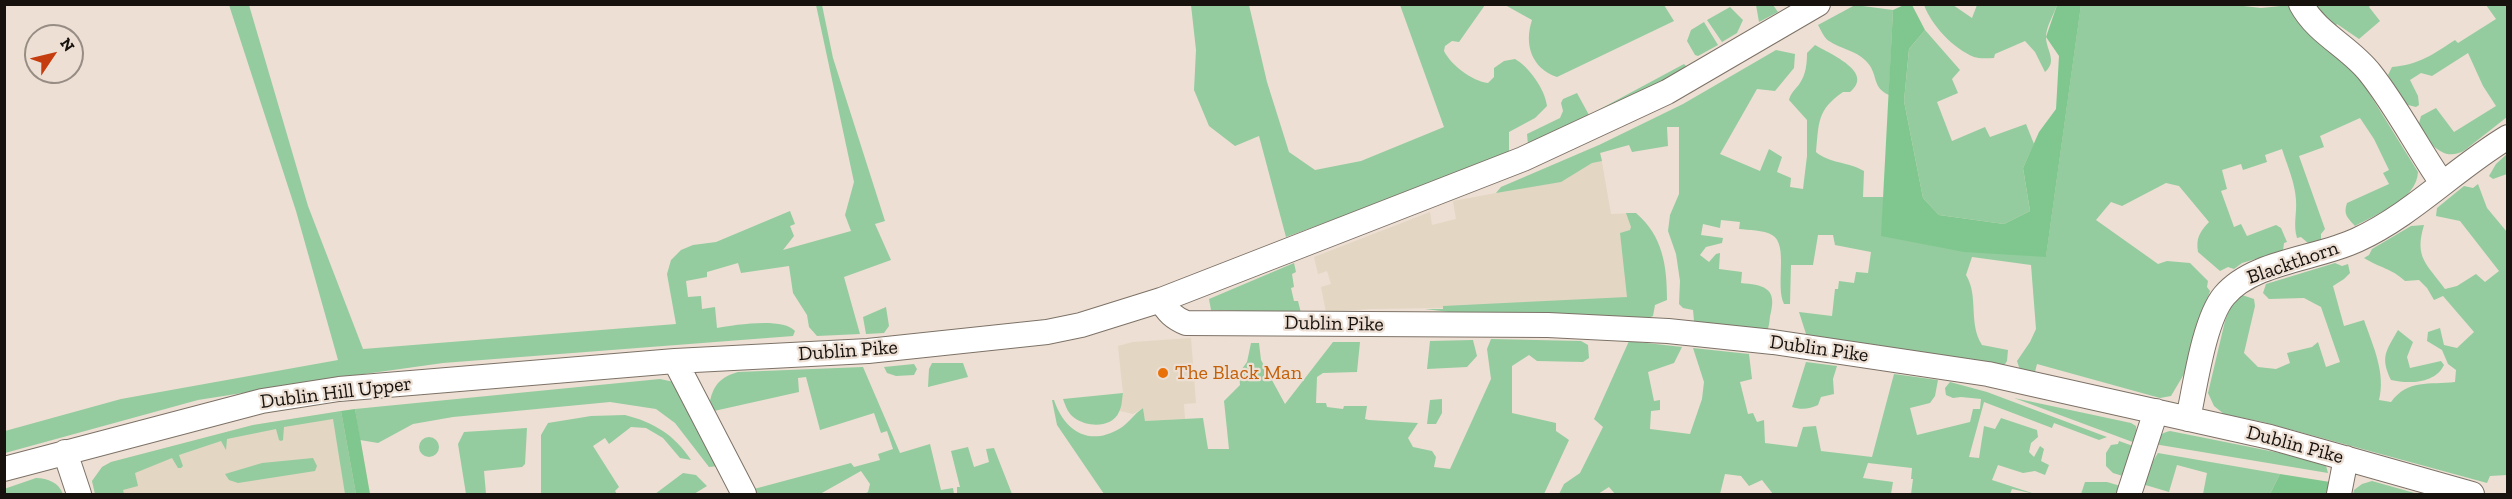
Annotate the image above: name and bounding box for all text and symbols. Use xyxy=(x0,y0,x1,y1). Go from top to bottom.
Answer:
north arrow xyxy=(24,24,84,84)
text: N xyxy=(56,34,79,55)
street label: Blackthorn xyxy=(2244,236,2342,290)
street label: Dublin Pike xyxy=(1284,311,1384,337)
street label: Dublin Pike xyxy=(1768,330,1870,368)
street label: Dublin Pike xyxy=(798,336,898,366)
place label: The Black Man xyxy=(1175,361,1302,385)
marker: The Black Man xyxy=(1156,366,1170,380)
street label: Dublin Hill Upper xyxy=(259,372,413,414)
street label: Dublin Pike xyxy=(2244,421,2346,469)

